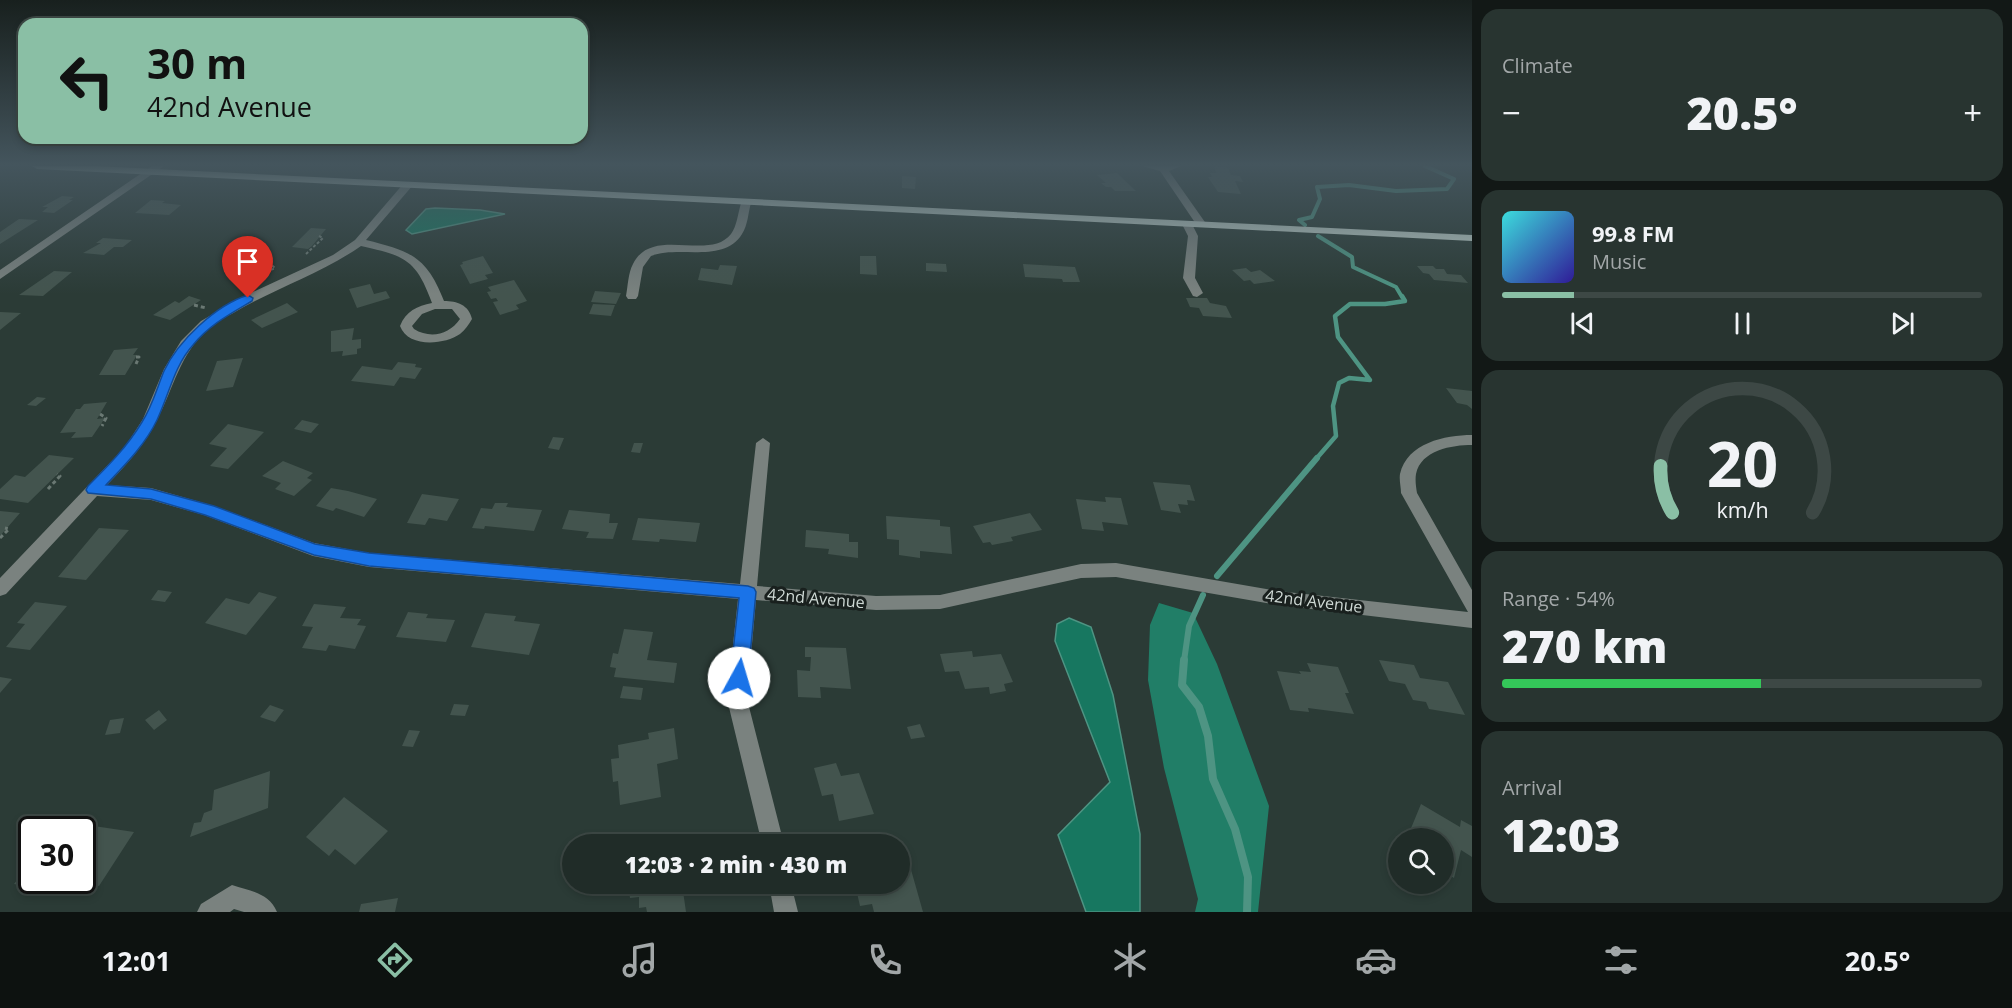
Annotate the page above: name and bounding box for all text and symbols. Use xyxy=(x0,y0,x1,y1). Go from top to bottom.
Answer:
text: 30 m xyxy=(147,34,247,91)
icon: left xyxy=(48,42,126,120)
text: Climate xyxy=(1502,52,1573,79)
text: 20.5° xyxy=(1686,82,1798,143)
text: 42nd Avenue xyxy=(147,88,312,125)
text: − xyxy=(1502,90,1521,135)
text: + xyxy=(1963,90,1982,135)
text: 99.8 FM xyxy=(1592,218,1675,248)
pin xyxy=(222,236,273,298)
icon: arrive xyxy=(231,245,264,278)
text: Music xyxy=(1592,248,1646,275)
icon: previous xyxy=(1566,307,1599,340)
icon: pause xyxy=(1726,307,1759,340)
icon: next xyxy=(1886,307,1919,340)
text: 20 xyxy=(1706,420,1778,505)
text: km/h xyxy=(1716,495,1768,524)
street label: 42nd Avenue xyxy=(766,583,866,613)
street label: 42nd Avenue xyxy=(1264,584,1364,618)
text: Range · 54% xyxy=(1502,585,1615,612)
text: 270 km xyxy=(1502,615,1667,676)
position arrow xyxy=(707,646,771,710)
text: Arrival xyxy=(1502,774,1562,801)
text: 12:03 xyxy=(1502,804,1620,865)
speed limit sign: 30 xyxy=(18,816,96,894)
map controls xyxy=(1388,828,1454,894)
button: search xyxy=(1388,828,1454,894)
text: 12:03 · 2 min · 430 m xyxy=(625,849,847,879)
icon: directions xyxy=(374,939,416,981)
icon: music xyxy=(619,939,661,981)
icon: phone xyxy=(864,939,906,981)
icon: climate xyxy=(1109,939,1151,981)
icon: car xyxy=(1355,939,1397,981)
icon: filters xyxy=(1600,939,1642,981)
text: 12:01 xyxy=(102,942,171,979)
text: 20.5° xyxy=(1845,942,1910,979)

